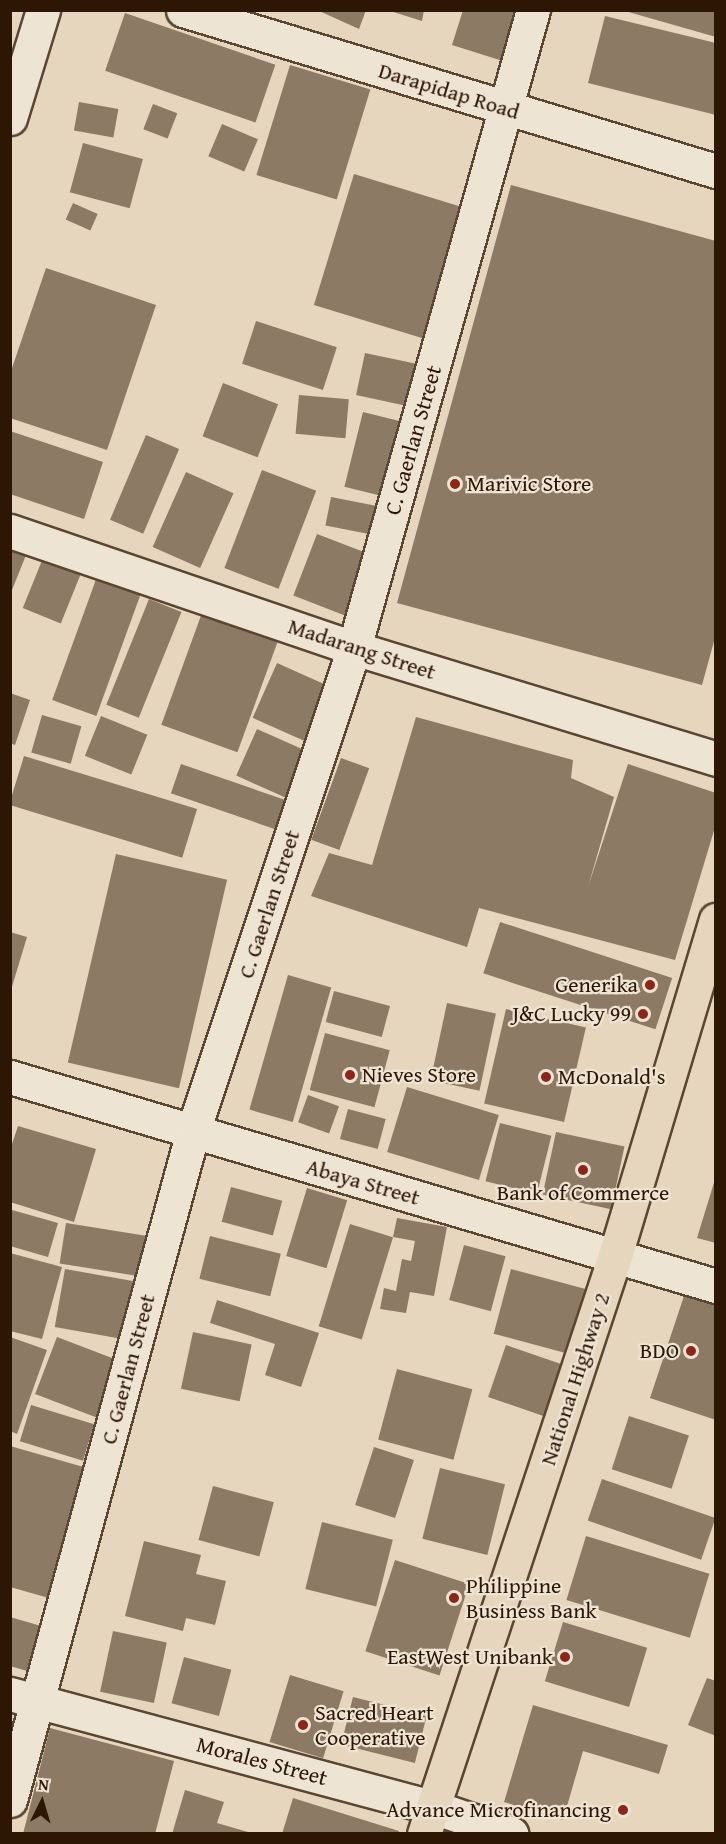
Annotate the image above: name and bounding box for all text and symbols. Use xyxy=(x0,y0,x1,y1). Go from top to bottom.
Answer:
street label: Darapidap Road xyxy=(375,57,523,125)
street label: C. Gaerlan Street xyxy=(379,362,447,518)
place label: Marivic Store xyxy=(467,471,591,497)
marker: Marivic Store xyxy=(448,477,462,491)
street label: Madarang Street xyxy=(285,613,439,685)
street label: C. Gaerlan Street xyxy=(233,827,305,981)
place label: Generika xyxy=(555,972,638,998)
marker: Generika xyxy=(643,978,657,992)
place label: J&C Lucky 99 xyxy=(512,1001,631,1027)
marker: J&C Lucky 99 xyxy=(636,1007,650,1021)
place label: Nieves Store xyxy=(362,1062,476,1088)
place label: McDonald's xyxy=(558,1064,665,1090)
marker: Nieves Store xyxy=(343,1068,357,1082)
marker: McDonald's xyxy=(539,1070,553,1084)
street label: Abaya Street xyxy=(303,1153,423,1211)
marker: Bank of Commerce xyxy=(576,1163,590,1177)
place label: Bank of Commerce xyxy=(497,1180,669,1206)
street label: National Highway 2 xyxy=(535,1289,615,1469)
street label: C. Gaerlan Street xyxy=(95,1291,161,1447)
place label: BDO xyxy=(640,1338,679,1364)
marker: BDO xyxy=(684,1344,698,1358)
place label: Philippine Business Bank xyxy=(466,1572,597,1624)
marker: Philippine Business Bank xyxy=(447,1591,461,1605)
place label: EastWest Unibank xyxy=(387,1644,553,1670)
marker: EastWest Unibank xyxy=(558,1650,572,1664)
place label: Sacred Heart Cooperative xyxy=(315,1699,434,1750)
marker: Sacred Heart Cooperative xyxy=(296,1718,310,1732)
street label: Morales Street xyxy=(194,1731,330,1791)
north arrow xyxy=(12,1772,72,1832)
text: N xyxy=(37,1772,50,1796)
place label: Advance Microfinancing xyxy=(386,1797,611,1823)
marker: Advance Microfinancing xyxy=(616,1803,630,1817)

